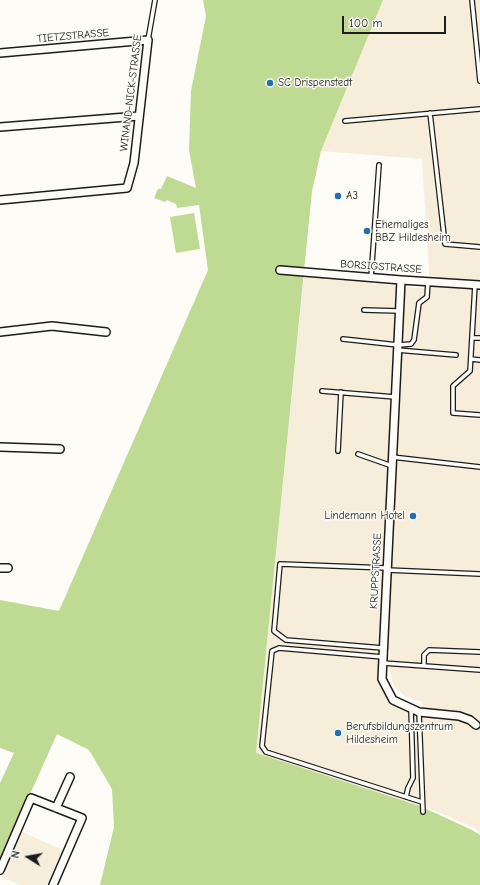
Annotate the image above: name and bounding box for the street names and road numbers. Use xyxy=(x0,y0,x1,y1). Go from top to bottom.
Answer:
street label: TIETZSTRASSE xyxy=(36,26,110,46)
street label: WINAND-NICK-STRASSE xyxy=(117,34,145,152)
street label: BORSIGSTRASSE xyxy=(340,258,422,276)
street label: KRUPPSTRASSE xyxy=(367,533,385,609)

